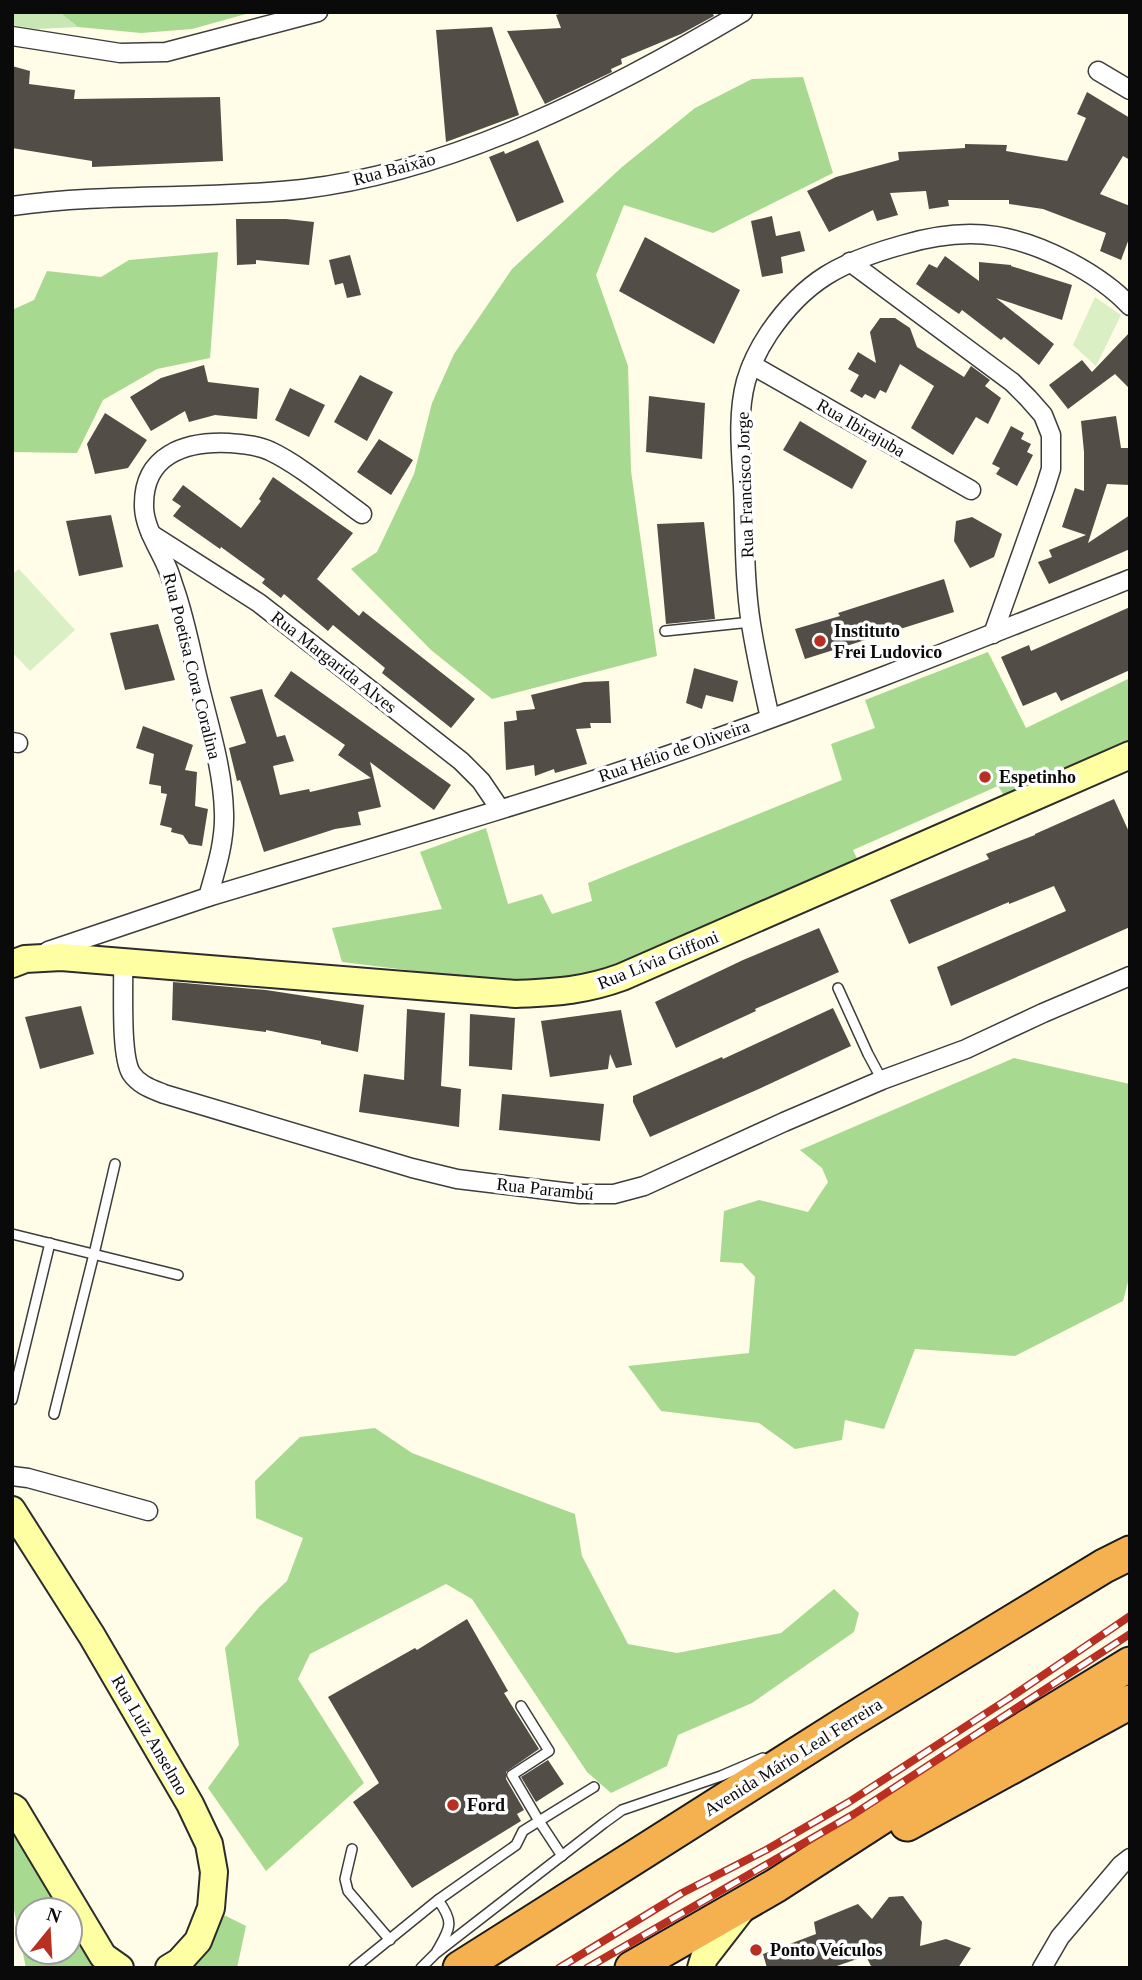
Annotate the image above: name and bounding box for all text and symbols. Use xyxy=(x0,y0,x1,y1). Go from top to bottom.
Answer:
street label: Rua Baixão xyxy=(351,148,437,190)
street label: Rua Ibirajuba xyxy=(813,395,909,461)
street label: Rua Francisco Jorge xyxy=(732,411,758,559)
street label: Rua Poetisa Cora Coralina xyxy=(159,571,225,761)
street label: Rua Margarida Alves xyxy=(267,607,401,717)
place label: Instituto Frei Ludovico xyxy=(834,621,942,662)
marker: Instituto Frei Ludovico xyxy=(812,633,828,649)
street label: Rua Hélio de Oliveira xyxy=(596,716,752,786)
place label: Espetinho xyxy=(999,767,1076,787)
marker: Espetinho xyxy=(977,769,993,785)
street label: Rua Lívia Giffoni xyxy=(595,927,721,993)
street label: Rua Parambú xyxy=(495,1174,595,1204)
street label: Rua Luiz Anselmo xyxy=(108,1672,192,1798)
street label: Avenida Mário Leal Ferreira xyxy=(700,1694,886,1820)
place label: Ford xyxy=(467,1795,505,1815)
marker: Ford xyxy=(445,1797,461,1813)
north arrow xyxy=(14,1896,84,1966)
text: N xyxy=(44,1903,64,1927)
place label: Ponto Veículos xyxy=(770,1940,883,1960)
marker: Ponto Veículos xyxy=(748,1942,764,1958)

